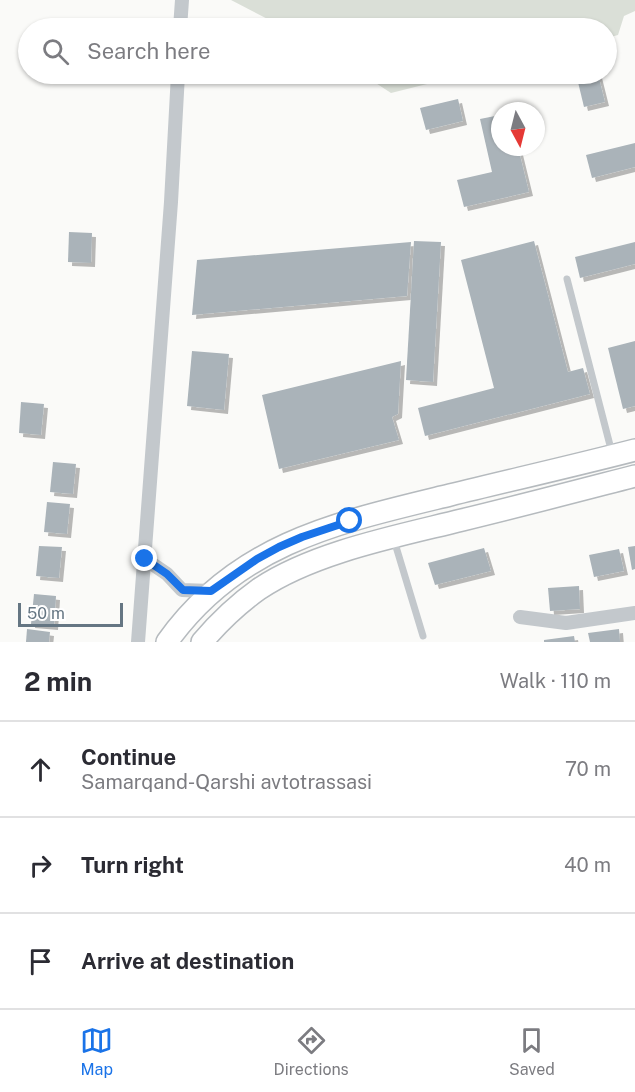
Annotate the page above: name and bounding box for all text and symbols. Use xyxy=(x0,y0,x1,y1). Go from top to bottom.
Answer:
search box xyxy=(18,18,617,84)
icon: search xyxy=(39,35,72,68)
text: Search here xyxy=(87,38,211,64)
north arrow xyxy=(491,102,545,156)
route start xyxy=(336,507,362,533)
route end xyxy=(131,545,157,571)
scale bar xyxy=(18,600,123,628)
text: 50 m xyxy=(27,604,65,623)
text: 2 min xyxy=(24,666,92,697)
text: Walk · 110 m xyxy=(500,669,611,693)
text: Continue xyxy=(81,744,176,770)
icon: ahead xyxy=(24,753,57,786)
text: 70 m xyxy=(565,757,611,781)
text: Samarqand-Qarshi avtotrassasi xyxy=(81,770,372,794)
icon: right xyxy=(24,849,57,882)
text: Turn right xyxy=(81,852,184,878)
text: 40 m xyxy=(564,853,611,877)
icon: arrive xyxy=(24,945,57,978)
text: Arrive at destination xyxy=(81,948,294,974)
tab: Map xyxy=(80,1024,113,1079)
tab: Directions xyxy=(274,1024,349,1079)
tab: Saved xyxy=(509,1024,555,1079)

